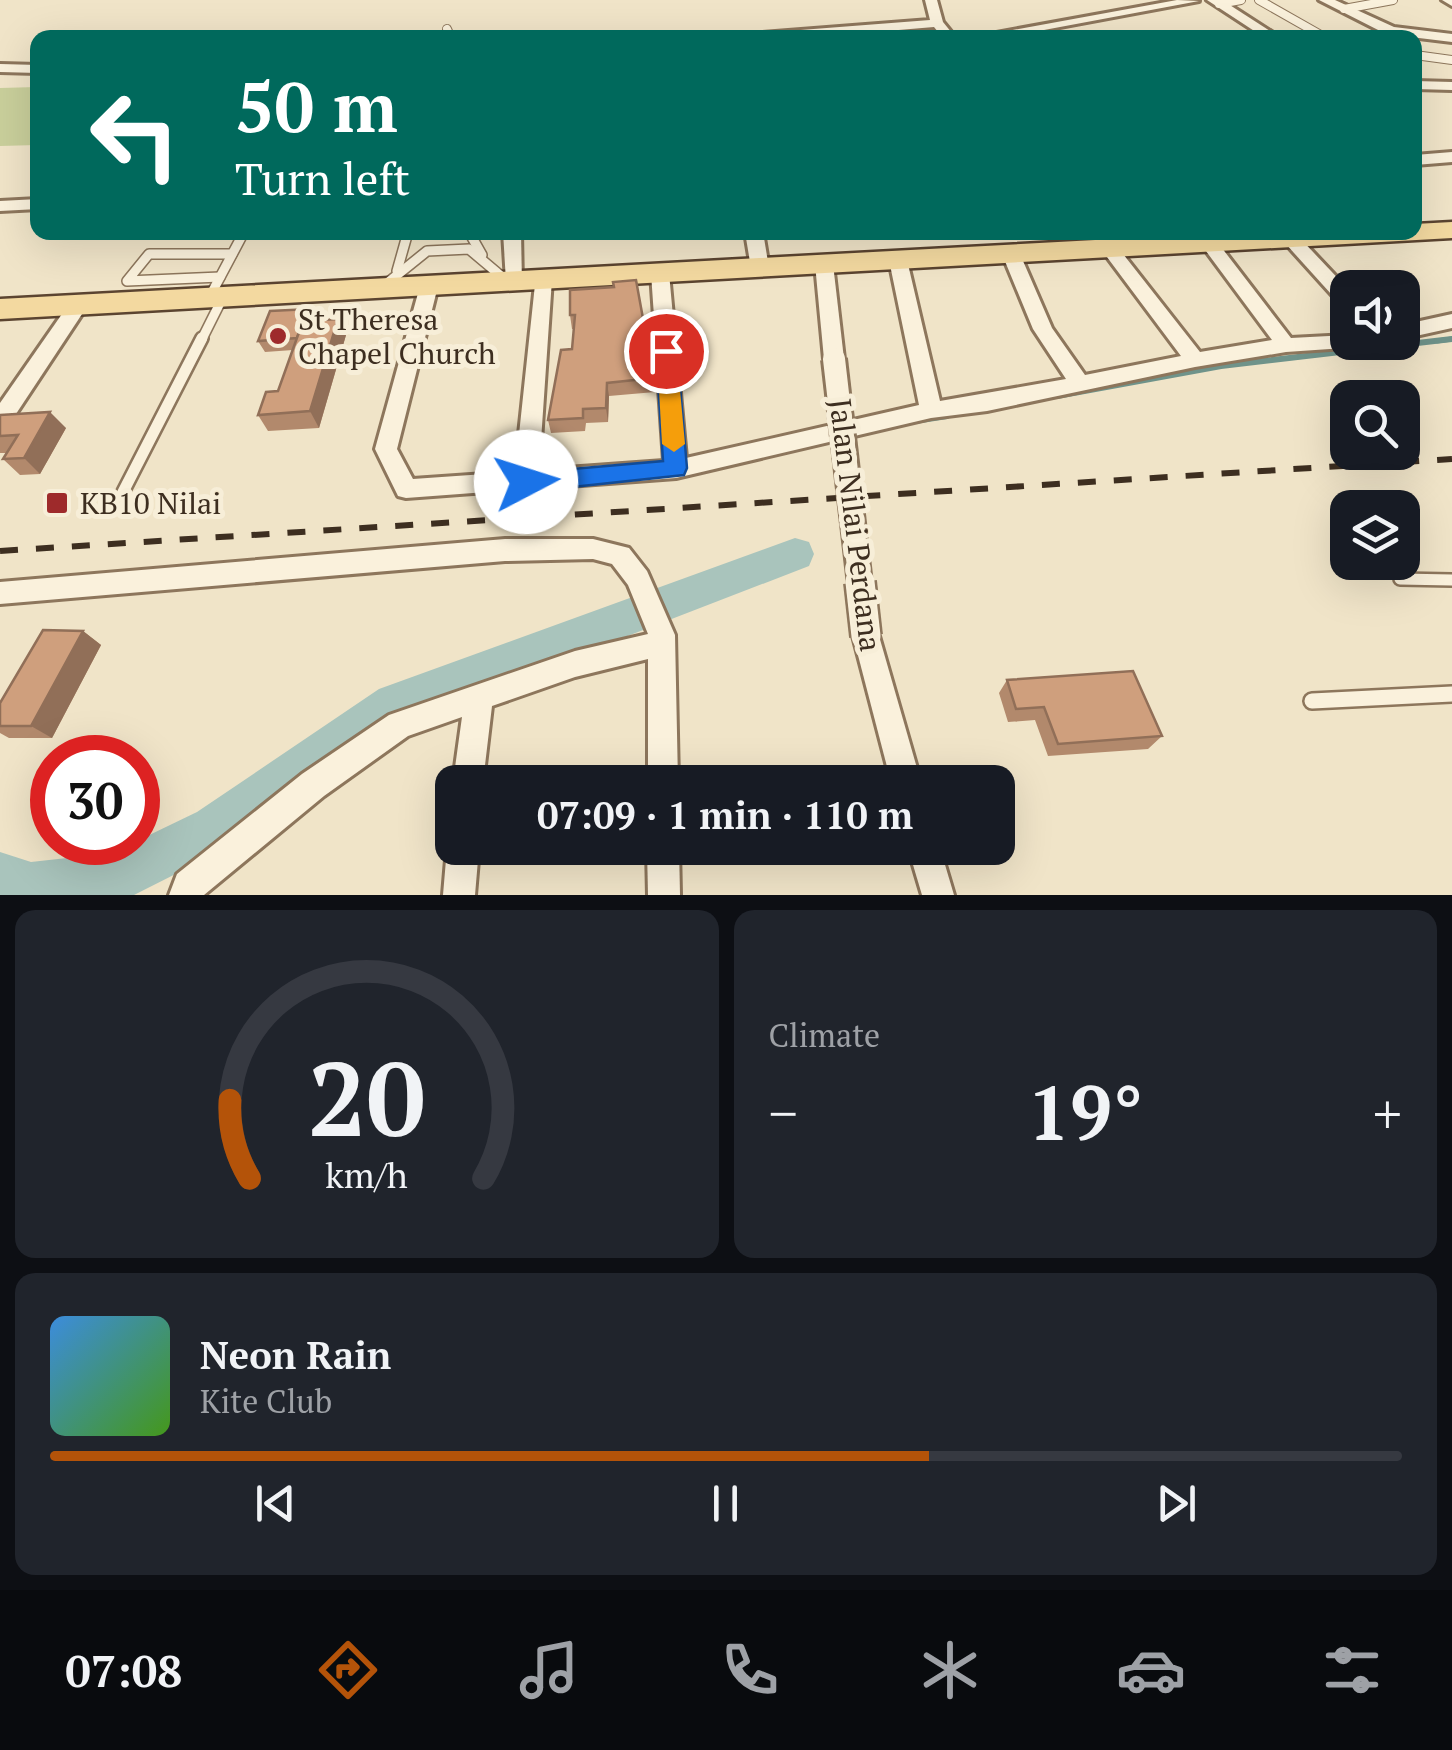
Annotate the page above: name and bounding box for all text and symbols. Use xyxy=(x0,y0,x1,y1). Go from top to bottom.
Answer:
text: 50 m xyxy=(235,59,398,152)
icon: left xyxy=(70,70,200,200)
text: Turn left xyxy=(235,148,410,208)
map controls xyxy=(1330,270,1420,580)
button: sound xyxy=(1330,270,1420,360)
place label: St Theresa Chapel Church xyxy=(298,299,496,373)
pin xyxy=(624,309,709,394)
icon: arrive xyxy=(639,324,694,379)
marker: St Theresa Chapel Church xyxy=(267,325,289,347)
button: search xyxy=(1330,380,1420,470)
street label: Jalan Nilai Perdana xyxy=(821,396,891,654)
position arrow xyxy=(474,430,578,534)
place label: KB10 Nilai xyxy=(80,483,221,523)
marker: KB10 Nilai xyxy=(44,490,70,516)
button: layers xyxy=(1330,490,1420,580)
speed limit sign: 30 xyxy=(30,735,160,865)
text: 07:09 · 1 min · 110 m xyxy=(537,790,913,840)
text: Climate xyxy=(769,1014,880,1056)
text: 20 xyxy=(308,1028,426,1166)
text: 19° xyxy=(1027,1062,1143,1161)
text: − xyxy=(769,1076,798,1149)
text: + xyxy=(1373,1076,1402,1149)
text: km/h xyxy=(325,1151,408,1198)
text: Neon Rain xyxy=(200,1330,391,1380)
text: Kite Club xyxy=(200,1380,332,1422)
icon: previous xyxy=(248,1476,303,1531)
icon: pause xyxy=(698,1476,753,1531)
icon: next xyxy=(1149,1476,1204,1531)
icon: directions xyxy=(313,1635,383,1705)
icon: music xyxy=(514,1635,584,1705)
icon: phone xyxy=(715,1635,785,1705)
icon: climate xyxy=(915,1635,985,1705)
icon: car xyxy=(1116,1635,1186,1705)
icon: filters xyxy=(1317,1635,1387,1705)
text: 07:08 xyxy=(65,1640,182,1700)

